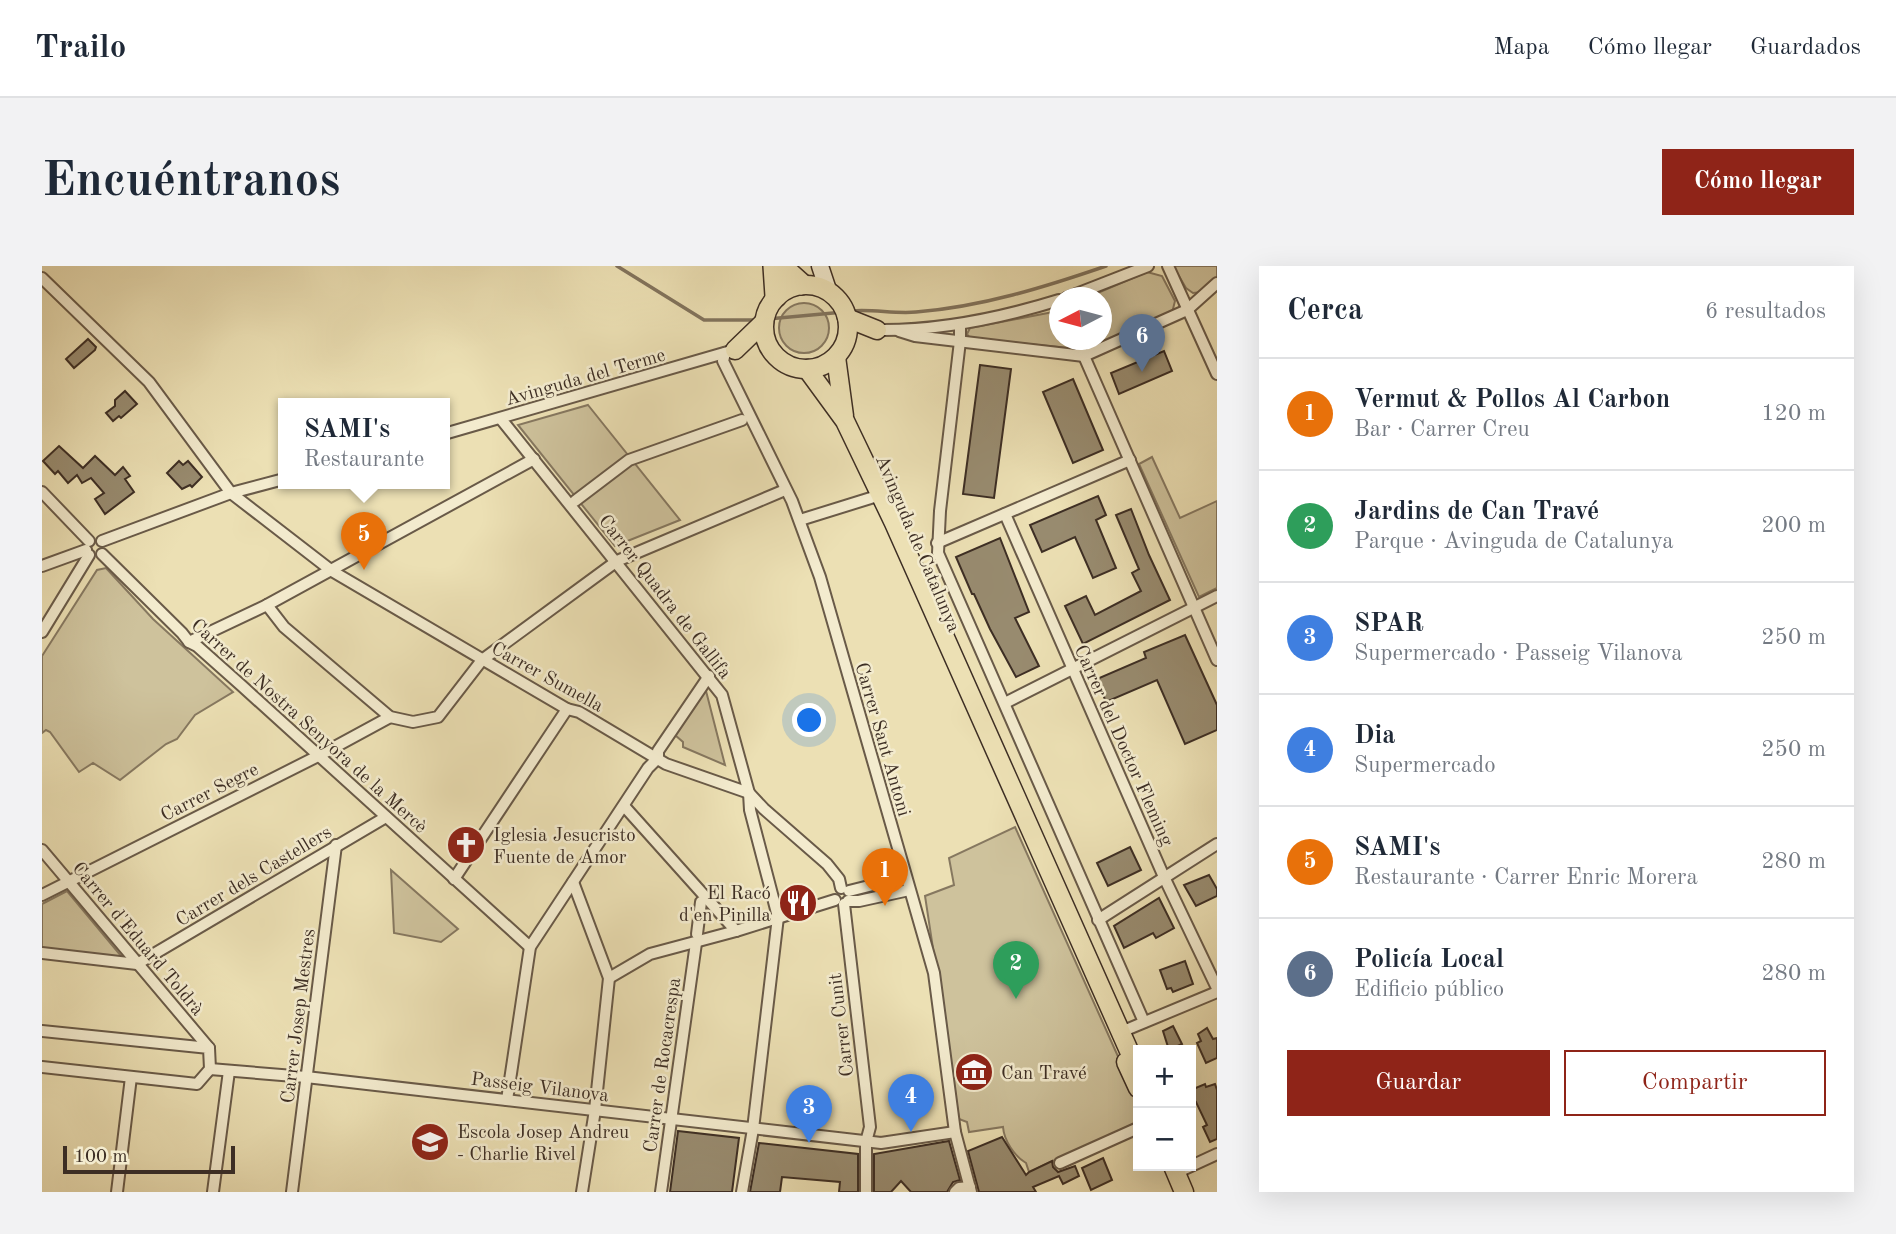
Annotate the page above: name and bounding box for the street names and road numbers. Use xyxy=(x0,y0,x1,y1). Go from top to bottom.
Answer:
street label: Avinguda del Terme xyxy=(504,346,668,410)
street label: Avinguda de Catalunya xyxy=(871,453,963,636)
street label: Carrer Quadra de Gallifa xyxy=(594,512,734,684)
street label: Carrer de Nostra Senyora de la Mercè xyxy=(187,616,430,838)
street label: Carrer Sumella xyxy=(488,640,607,717)
street label: Carrer del Doctor Fleming xyxy=(1070,643,1176,850)
street label: Carrer Sant Antoni xyxy=(851,661,913,819)
street label: Carrer Segre xyxy=(158,761,262,826)
street label: Carrer dels Castellers xyxy=(173,823,335,931)
street label: Carrer d'Eduard Toldrà xyxy=(68,859,207,1020)
street label: Carrer Josep Mestres xyxy=(279,928,320,1105)
street label: Carrer Cunit xyxy=(827,972,858,1078)
street label: Carrer de Rocacrespa xyxy=(642,976,685,1154)
street label: Passeig Vilanova xyxy=(470,1071,610,1106)

